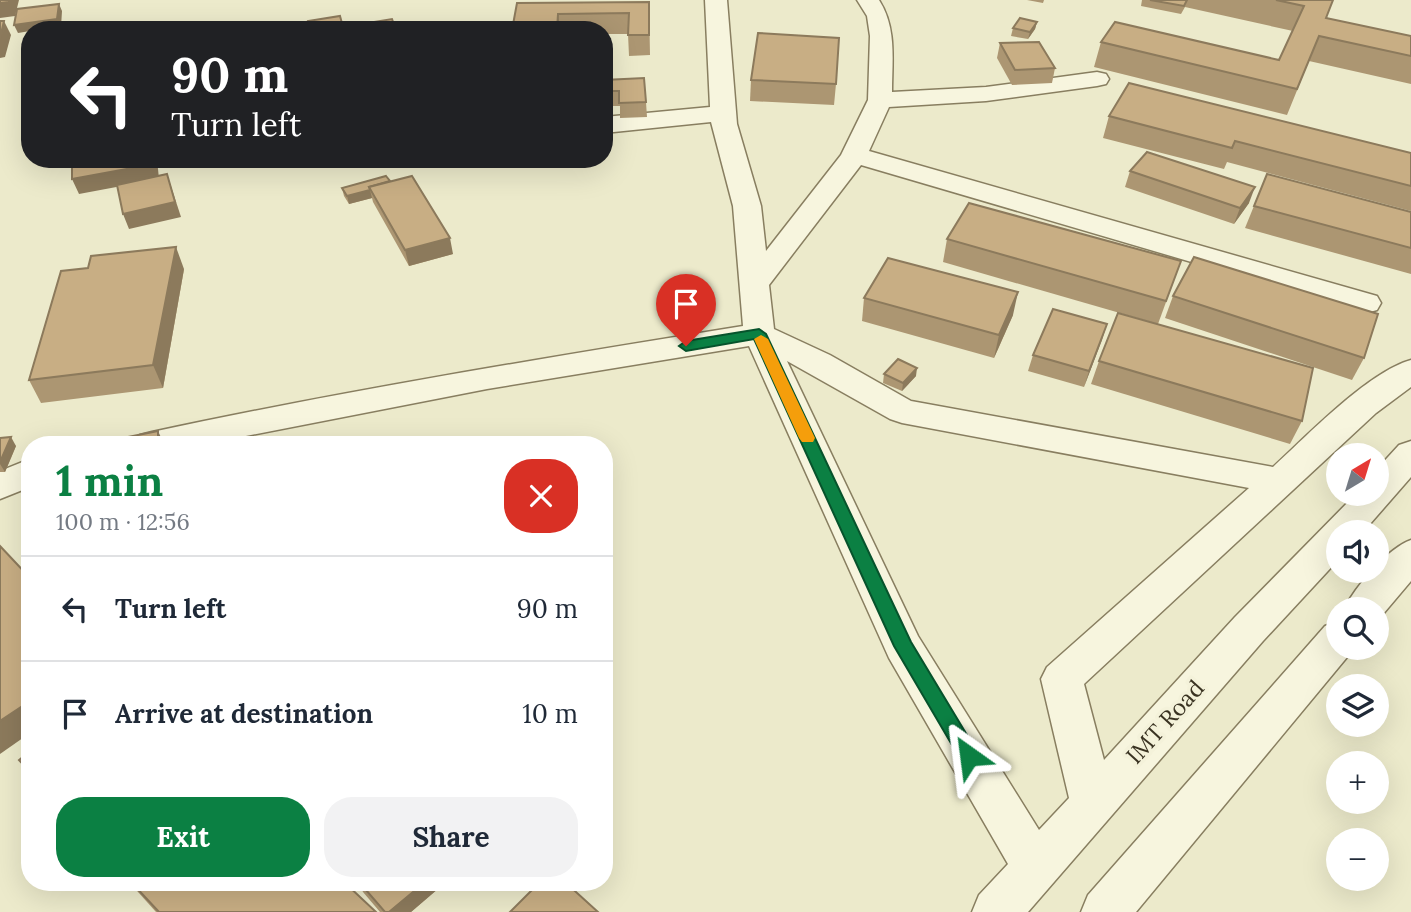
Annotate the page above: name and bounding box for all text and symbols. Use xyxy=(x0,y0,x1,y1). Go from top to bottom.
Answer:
text: 90 m xyxy=(171,43,288,105)
icon: left xyxy=(56,49,147,140)
text: Turn left xyxy=(171,104,301,145)
pin xyxy=(656,274,716,346)
icon: arrive xyxy=(667,285,705,323)
north arrow xyxy=(1326,443,1390,506)
map controls xyxy=(1326,443,1389,891)
text: 1 min xyxy=(56,454,163,508)
button: close xyxy=(504,459,578,533)
text: 100 m · 12:56 xyxy=(56,507,190,536)
button: sound xyxy=(1326,520,1389,583)
icon: left xyxy=(56,590,94,628)
text: Turn left xyxy=(115,592,226,625)
text: 90 m xyxy=(517,592,578,625)
button: search xyxy=(1326,597,1389,660)
street label: IMT Road xyxy=(1119,674,1210,770)
button: layers xyxy=(1326,674,1389,737)
icon: arrive xyxy=(56,695,94,733)
text: Arrive at destination xyxy=(115,697,373,730)
text: 10 m xyxy=(522,697,578,730)
position arrow xyxy=(932,719,1006,793)
button: + xyxy=(1326,751,1389,814)
button: Exit xyxy=(56,797,310,877)
button: Share xyxy=(324,797,578,877)
button: − xyxy=(1326,828,1389,891)

